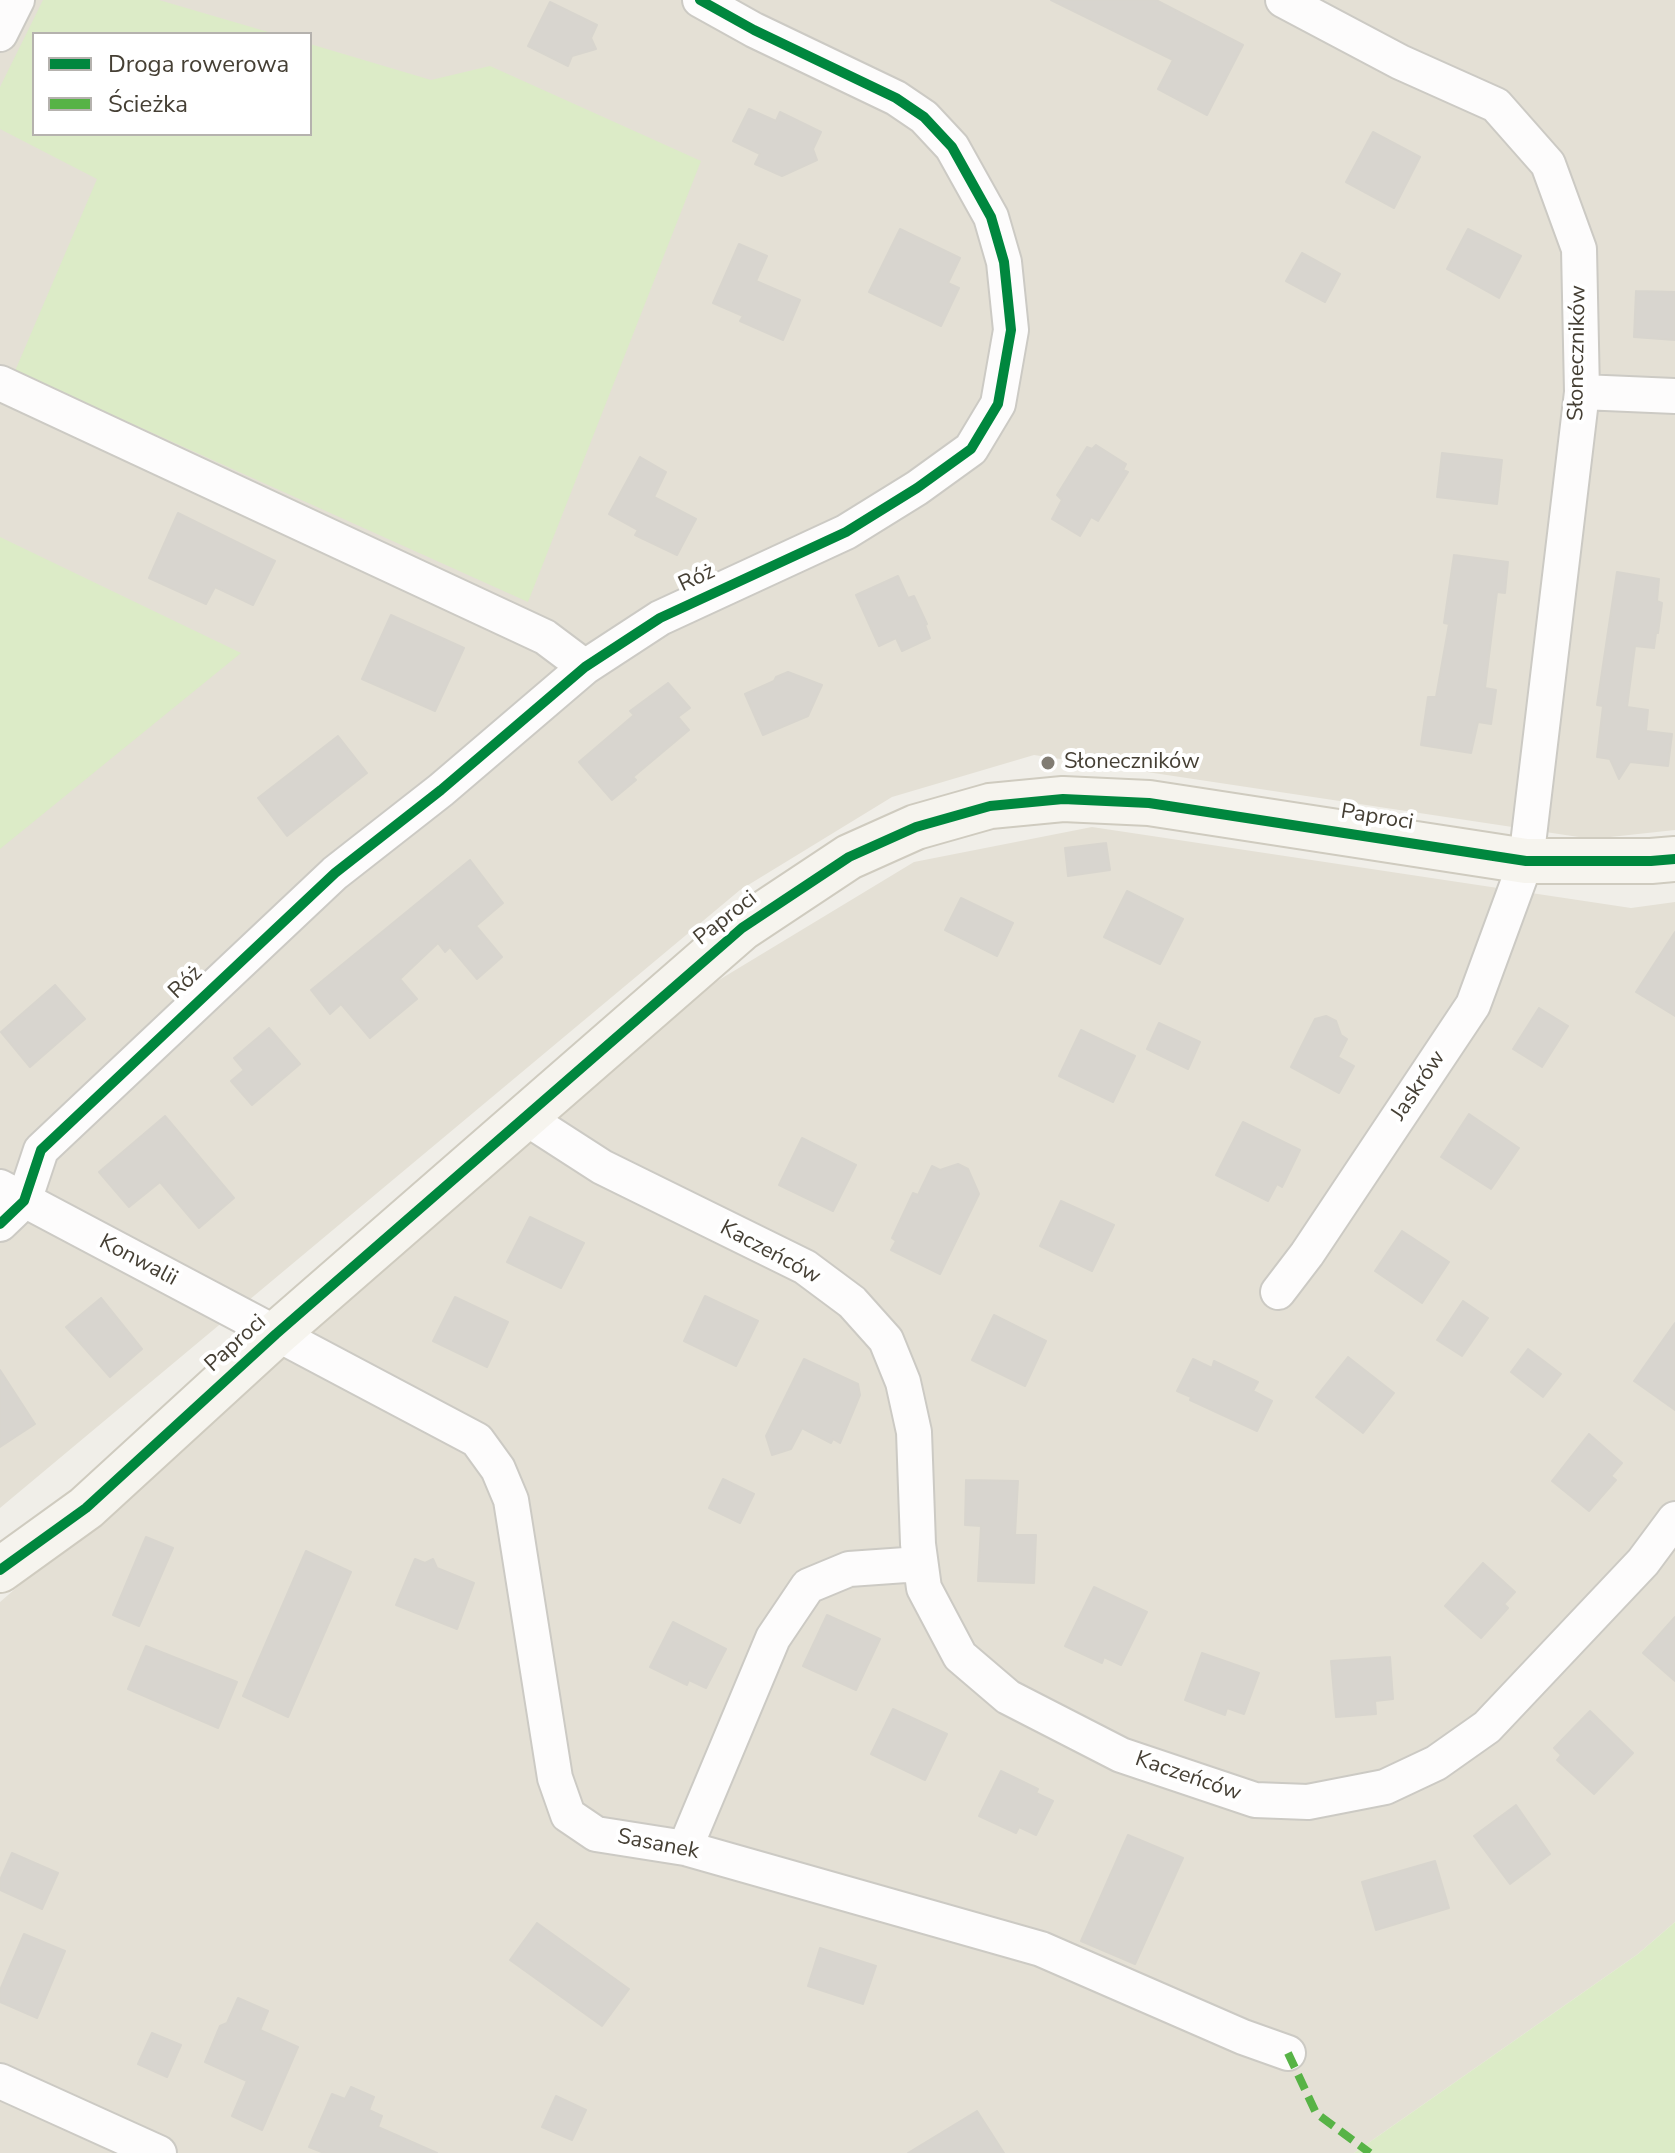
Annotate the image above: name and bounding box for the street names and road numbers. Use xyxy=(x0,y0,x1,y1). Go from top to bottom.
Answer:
street label: Słoneczników xyxy=(1564,285,1592,421)
street label: Róż xyxy=(675,559,719,599)
street label: Paproci xyxy=(1339,799,1415,837)
street label: Paproci xyxy=(689,886,763,952)
street label: Róż xyxy=(164,961,208,1005)
street label: Jaskrów xyxy=(1386,1046,1452,1126)
street label: Kaczeńców xyxy=(715,1215,825,1291)
street label: Konwalii xyxy=(94,1229,182,1293)
street label: Paproci xyxy=(200,1310,272,1378)
street label: Kaczeńców xyxy=(1132,1747,1244,1807)
street label: Sasanek xyxy=(615,1824,701,1866)

